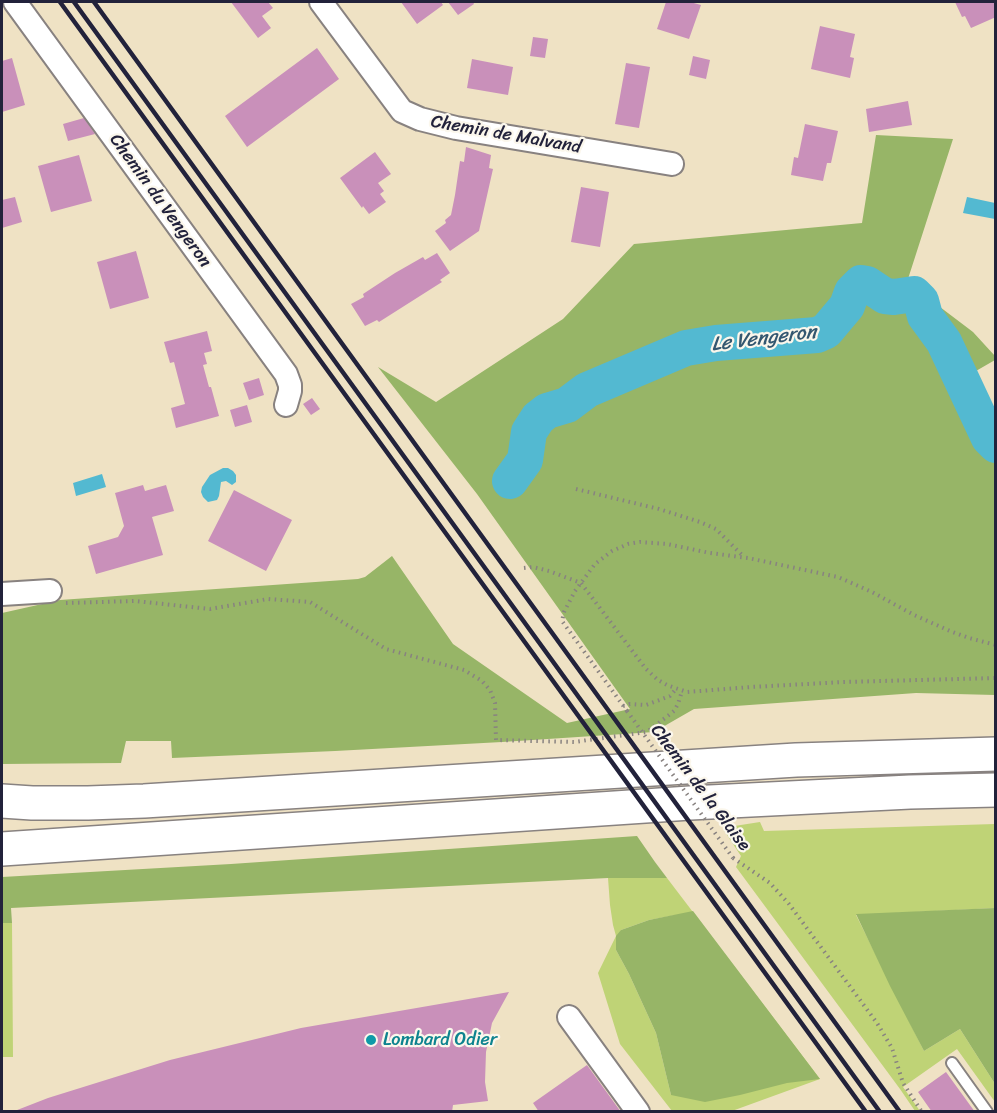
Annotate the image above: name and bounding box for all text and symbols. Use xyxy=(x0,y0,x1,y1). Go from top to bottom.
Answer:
street label: Chemin de Malvand xyxy=(429,111,583,159)
street label: Chemin du Vengeron xyxy=(104,130,216,272)
water label: Le Vengeron xyxy=(710,321,818,357)
street label: Chemin de la Glaise xyxy=(645,721,755,855)
place label: Lombard Odier xyxy=(383,1029,497,1051)
marker: Lombard Odier xyxy=(364,1033,378,1047)

